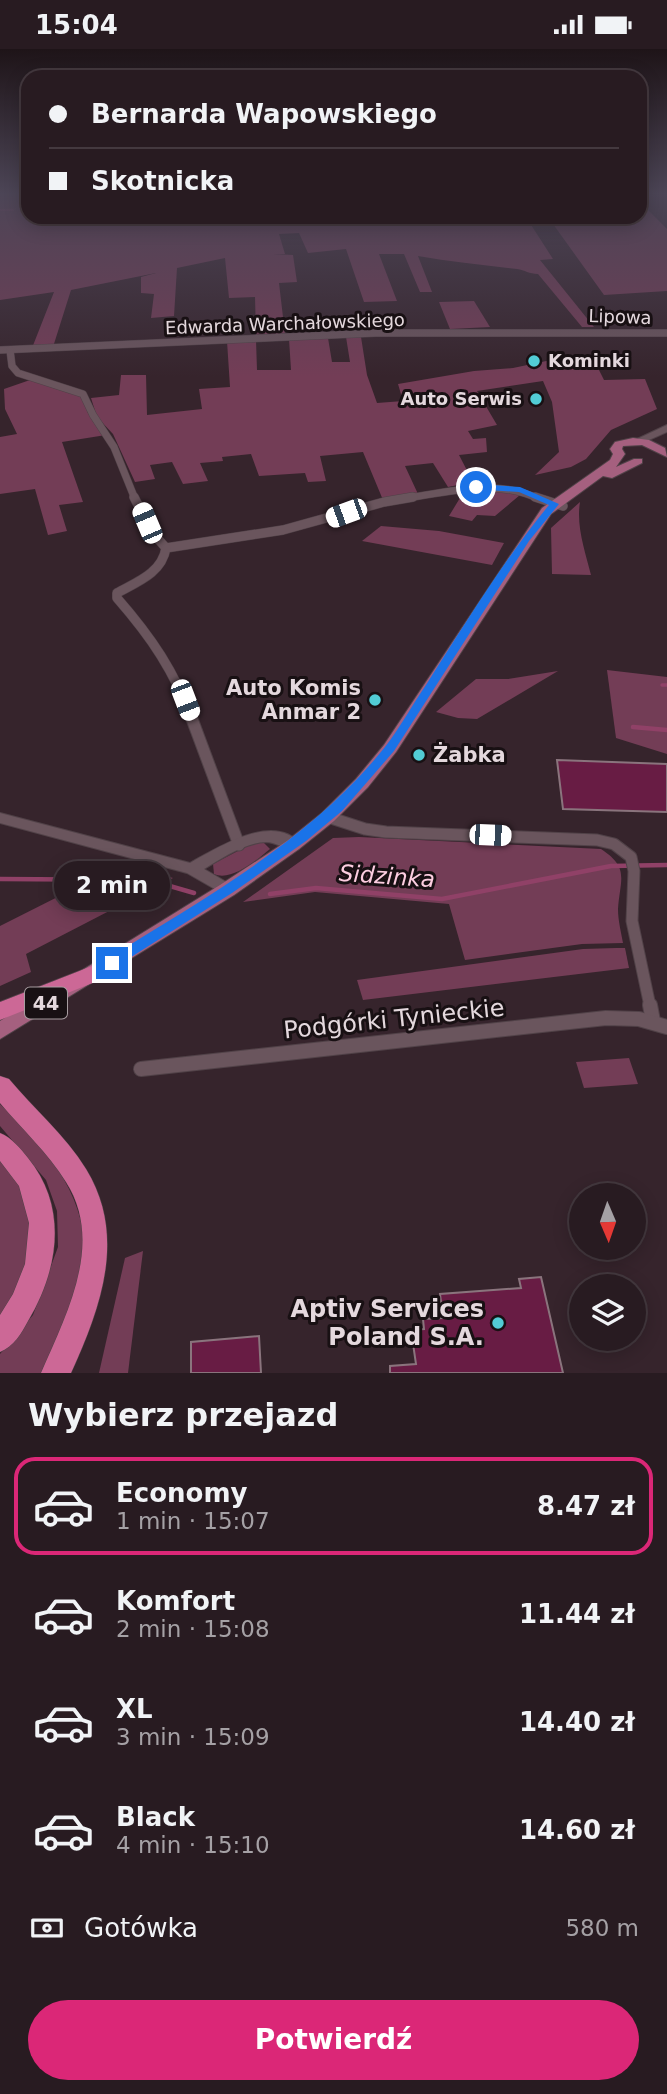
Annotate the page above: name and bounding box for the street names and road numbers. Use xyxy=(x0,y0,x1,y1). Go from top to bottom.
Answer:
street label: Lipowa xyxy=(588,305,652,328)
street label: Edwarda Warchałowskiego xyxy=(165,309,405,338)
road number: 44 xyxy=(25,987,67,1019)
street label: Podgórki Tynieckie xyxy=(282,993,506,1045)

